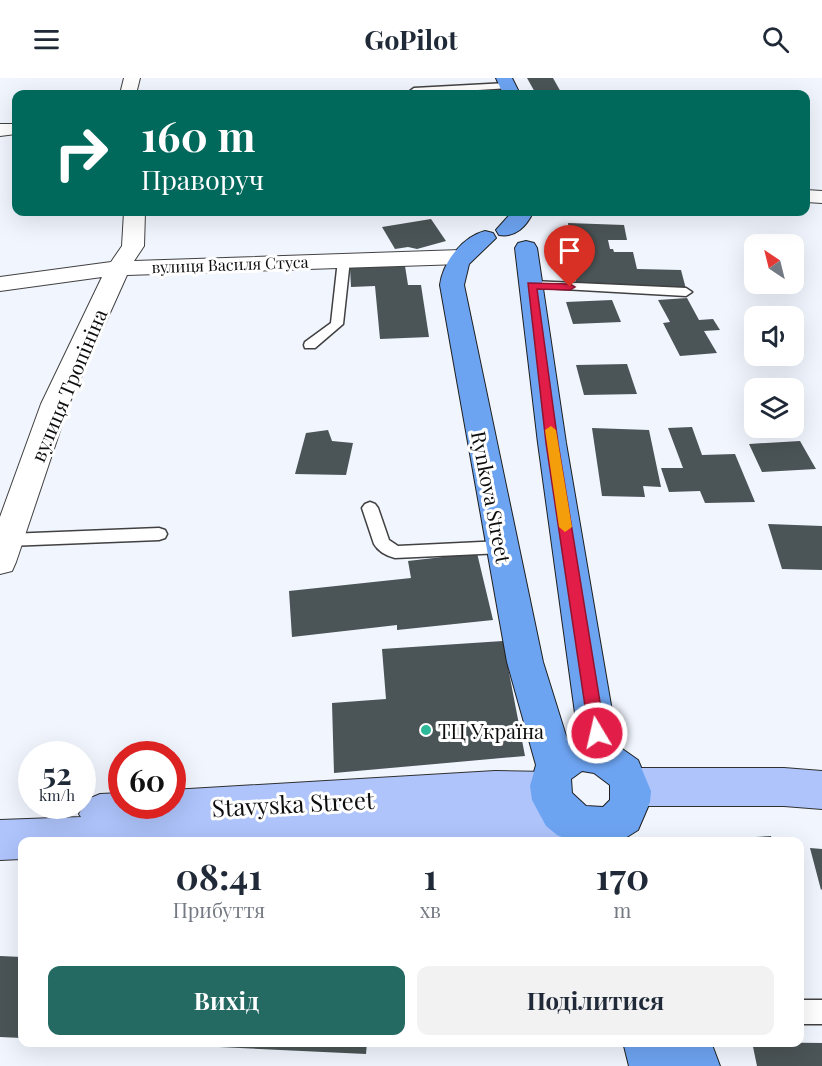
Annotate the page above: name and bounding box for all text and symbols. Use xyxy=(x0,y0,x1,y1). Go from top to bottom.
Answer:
text: GoPilot xyxy=(364,21,458,57)
icon: menu xyxy=(30,23,63,56)
icon: search xyxy=(759,23,792,56)
text: 160 m xyxy=(141,107,256,163)
icon: right xyxy=(42,114,120,192)
text: Праворуч xyxy=(141,161,264,197)
pin xyxy=(544,225,595,287)
icon: arrive xyxy=(553,234,586,267)
north arrow xyxy=(744,234,804,294)
map controls xyxy=(744,234,804,438)
street label: вулиця Василя Стуса xyxy=(151,251,309,277)
street label: вулиця Тропініна xyxy=(24,304,112,466)
button: sound xyxy=(744,306,804,366)
button: layers xyxy=(744,378,804,438)
street label: Rynkova Street xyxy=(466,429,518,566)
position arrow xyxy=(565,701,629,765)
place label: ТЦ Україна xyxy=(438,717,544,744)
marker: ТЦ Україна xyxy=(419,723,433,737)
speed limit sign: 60 xyxy=(108,741,186,819)
text: 52 xyxy=(42,753,72,793)
street label: Stavyska Street xyxy=(211,783,376,823)
text: km/h xyxy=(39,785,75,805)
text: 08:41 xyxy=(176,851,262,899)
text: 1 xyxy=(423,851,437,899)
text: 170 xyxy=(596,851,649,899)
text: Прибуття xyxy=(173,896,265,923)
text: хв xyxy=(420,896,441,923)
text: m xyxy=(614,896,631,923)
button: Вихід xyxy=(48,966,405,1035)
button: Поділитися xyxy=(417,966,774,1035)

